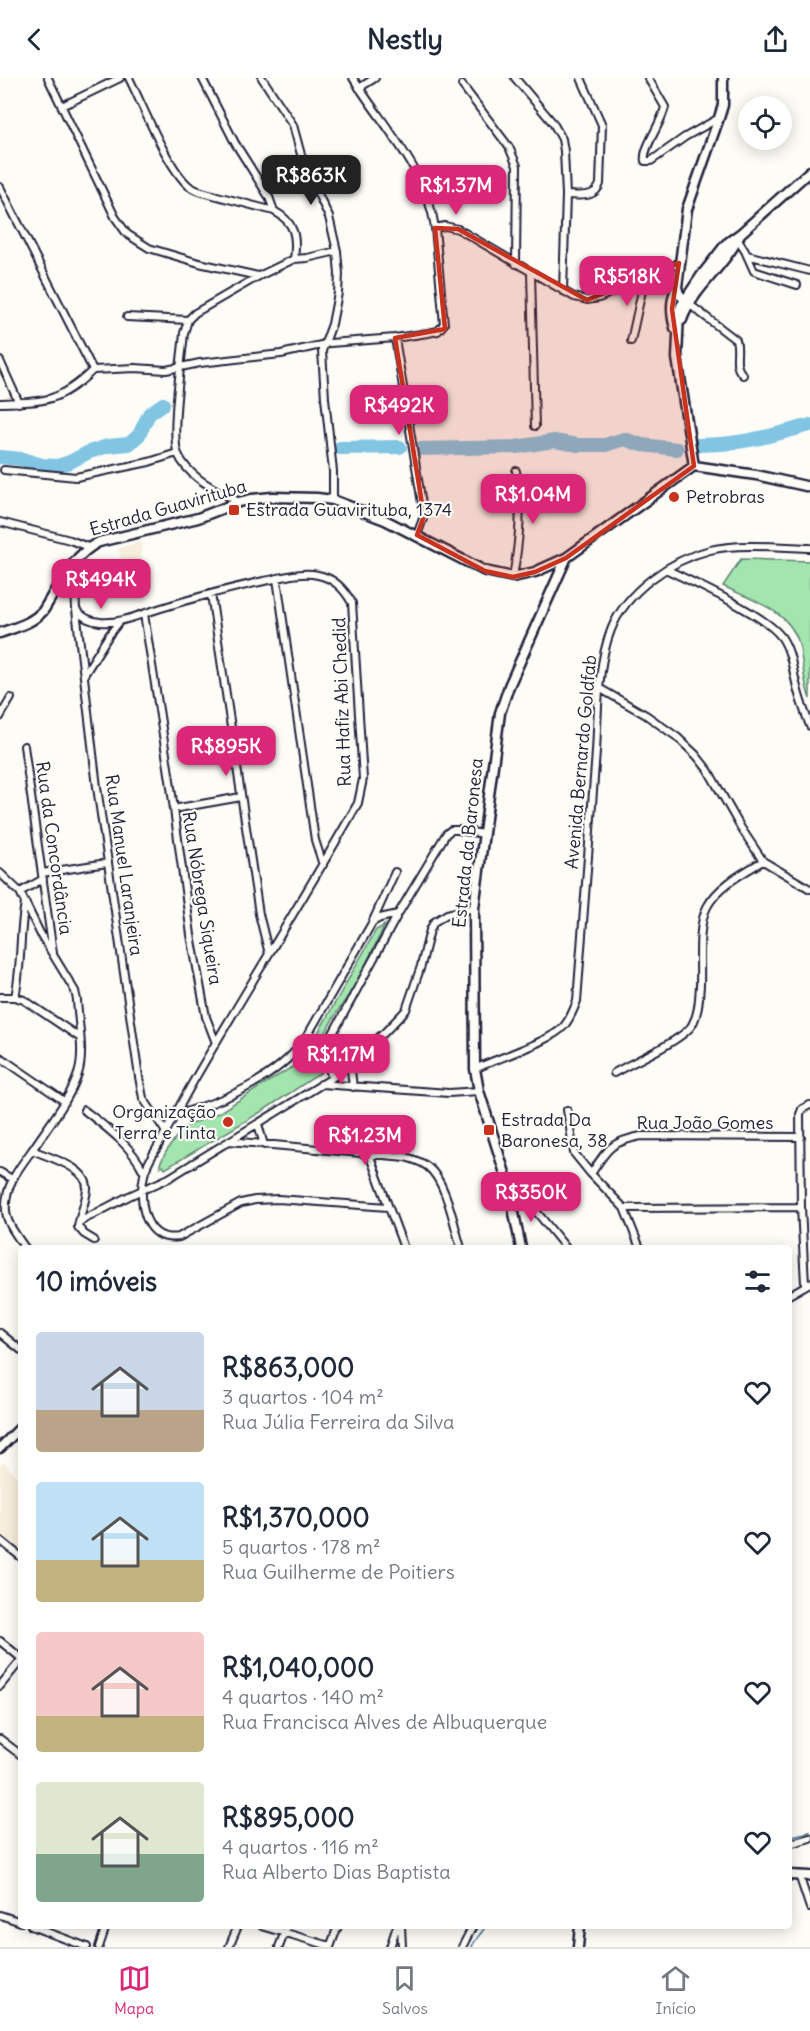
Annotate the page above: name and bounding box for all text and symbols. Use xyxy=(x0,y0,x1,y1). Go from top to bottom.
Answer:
text: Nestly xyxy=(367,22,443,56)
icon: back xyxy=(18,23,51,56)
icon: share xyxy=(759,23,792,56)
map controls xyxy=(738,96,792,150)
button: locate xyxy=(738,96,792,150)
pin: R$863K xyxy=(262,155,360,206)
text: R$863K xyxy=(276,162,346,187)
pin: R$1.37M xyxy=(401,165,511,216)
text: R$1.37M xyxy=(420,172,492,197)
pin: R$518K xyxy=(578,256,676,307)
text: R$518K xyxy=(593,263,661,288)
pin: R$492K xyxy=(350,385,448,436)
text: R$492K xyxy=(364,392,434,417)
street label: Estrada Guavirituba xyxy=(87,474,249,541)
pin: R$1.04M xyxy=(478,474,588,525)
text: R$1.04M xyxy=(495,481,571,506)
place label: Petrobras xyxy=(686,485,765,508)
marker: Petrobras xyxy=(667,490,681,504)
place label: Estrada Guavirituba, 1374 xyxy=(246,498,452,521)
marker: Estrada Guavirituba, 1374 xyxy=(227,503,241,517)
pin: R$494K xyxy=(52,559,150,610)
text: R$494K xyxy=(66,566,136,591)
street label: Rua Hafiz Abi Chedid xyxy=(327,617,356,787)
street label: Avenida Bernardo Goldfab xyxy=(560,654,601,870)
pin: R$895K xyxy=(177,726,275,777)
text: R$895K xyxy=(191,733,261,758)
street label: Estrada da Baronesa xyxy=(447,757,488,929)
street label: Rua da Concordância xyxy=(31,760,78,936)
street label: Rua Manuel Laranjeira xyxy=(100,773,149,957)
street label: Rua Nóbrega Siqueira xyxy=(177,810,228,986)
pin: R$1.17M xyxy=(286,1034,396,1085)
text: R$1.17M xyxy=(307,1041,375,1066)
place label: Organização Terra e Tinta xyxy=(112,1100,216,1144)
place label: Estrada Da Baronesa, 38 xyxy=(501,1108,608,1152)
street label: Rua João Gomes xyxy=(637,1111,773,1134)
marker: Organização Terra e Tinta xyxy=(221,1115,235,1129)
pin: R$1.23M xyxy=(310,1115,420,1166)
text: R$1.23M xyxy=(328,1122,402,1147)
marker: Estrada Da Baronesa, 38 xyxy=(482,1123,496,1137)
pin: R$350K xyxy=(482,1172,580,1223)
text: R$350K xyxy=(495,1179,567,1204)
text: 10 imóveis xyxy=(36,1265,157,1298)
icon: filters xyxy=(741,1265,774,1298)
text: R$863,000 xyxy=(222,1351,354,1384)
icon: home xyxy=(84,1356,156,1428)
icon: heart xyxy=(741,1376,774,1409)
text: 3 quartos · 104 m² xyxy=(222,1384,384,1409)
text: Rua Júlia Ferreira da Silva xyxy=(222,1409,454,1434)
text: R$1,370,000 xyxy=(222,1501,370,1534)
icon: home xyxy=(84,1506,156,1578)
icon: heart xyxy=(741,1526,774,1559)
text: 5 quartos · 178 m² xyxy=(222,1534,381,1559)
text: Rua Guilherme de Poitiers xyxy=(222,1559,455,1584)
text: R$1,040,000 xyxy=(222,1651,374,1684)
icon: home xyxy=(84,1656,156,1728)
icon: heart xyxy=(741,1676,774,1709)
text: 4 quartos · 140 m² xyxy=(222,1684,384,1709)
text: Rua Francisca Alves de Albuquerque xyxy=(222,1709,547,1734)
text: R$895,000 xyxy=(222,1801,355,1834)
icon: home xyxy=(84,1806,156,1878)
icon: heart xyxy=(741,1826,774,1859)
text: 4 quartos · 116 m² xyxy=(222,1834,379,1859)
text: Rua Alberto Dias Baptista xyxy=(222,1859,451,1884)
tab: Mapa xyxy=(114,1962,154,2018)
tab: Salvos xyxy=(382,1962,428,2018)
tab: Início xyxy=(656,1962,696,2018)

